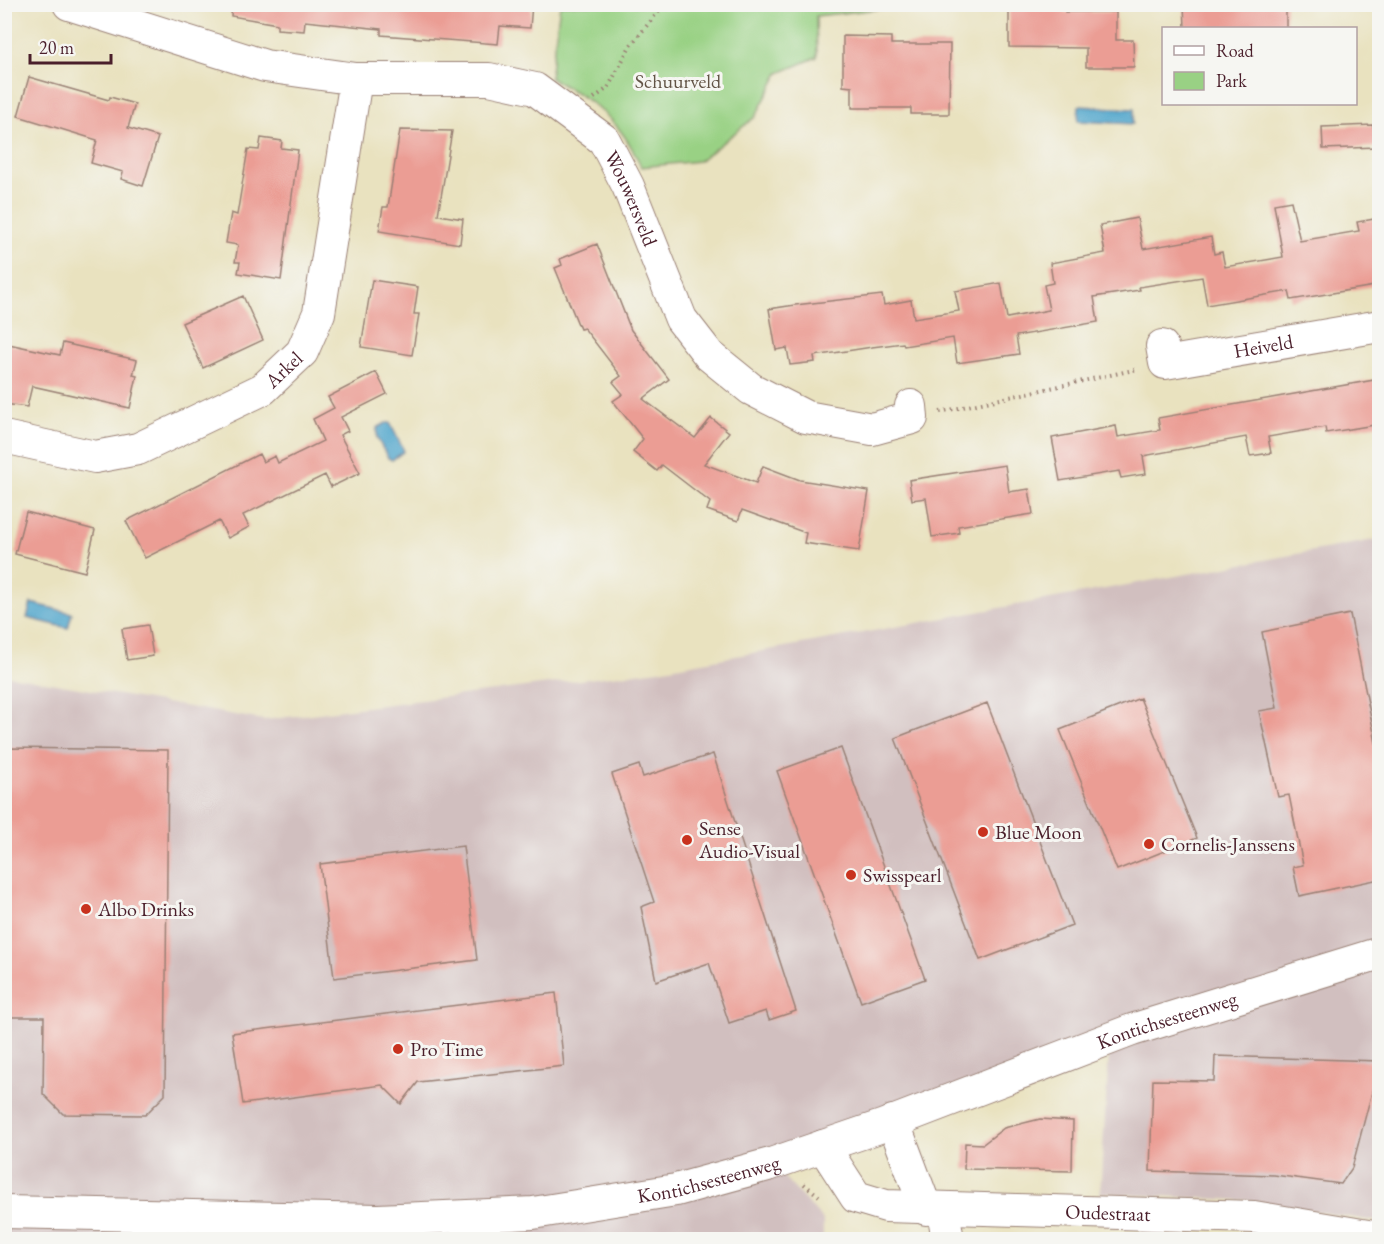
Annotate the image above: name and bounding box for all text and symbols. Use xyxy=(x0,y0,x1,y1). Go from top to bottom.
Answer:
scale bar xyxy=(30,27,111,65)
legend xyxy=(1162,27,1357,105)
text: 20 m xyxy=(39,36,74,59)
text: Road xyxy=(1216,39,1255,62)
park label: Schuurveld xyxy=(635,68,722,94)
text: Park xyxy=(1216,69,1247,92)
street label: Wouwersveld xyxy=(599,146,664,251)
street label: Heiveld xyxy=(1232,328,1296,364)
street label: Arkel xyxy=(259,345,308,394)
place label: Sense Audio-Visual xyxy=(698,815,800,864)
place label: Blue Moon xyxy=(995,819,1082,845)
marker: Blue Moon xyxy=(976,825,990,839)
place label: Cornelis-Janssens xyxy=(1161,831,1295,857)
marker: Sense Audio-Visual xyxy=(680,833,694,847)
marker: Cornelis-Janssens xyxy=(1142,837,1156,851)
place label: Swisspearl xyxy=(863,862,942,888)
marker: Swisspearl xyxy=(844,868,858,882)
place label: Albo Drinks xyxy=(97,896,194,922)
marker: Albo Drinks xyxy=(79,902,93,916)
street label: Kontichsesteenweg xyxy=(1093,985,1241,1055)
place label: Pro Time xyxy=(410,1036,483,1062)
marker: Pro Time xyxy=(391,1042,405,1056)
street label: Kontichsesteenweg xyxy=(635,1149,783,1209)
street label: Oudestraat xyxy=(1065,1198,1152,1227)

